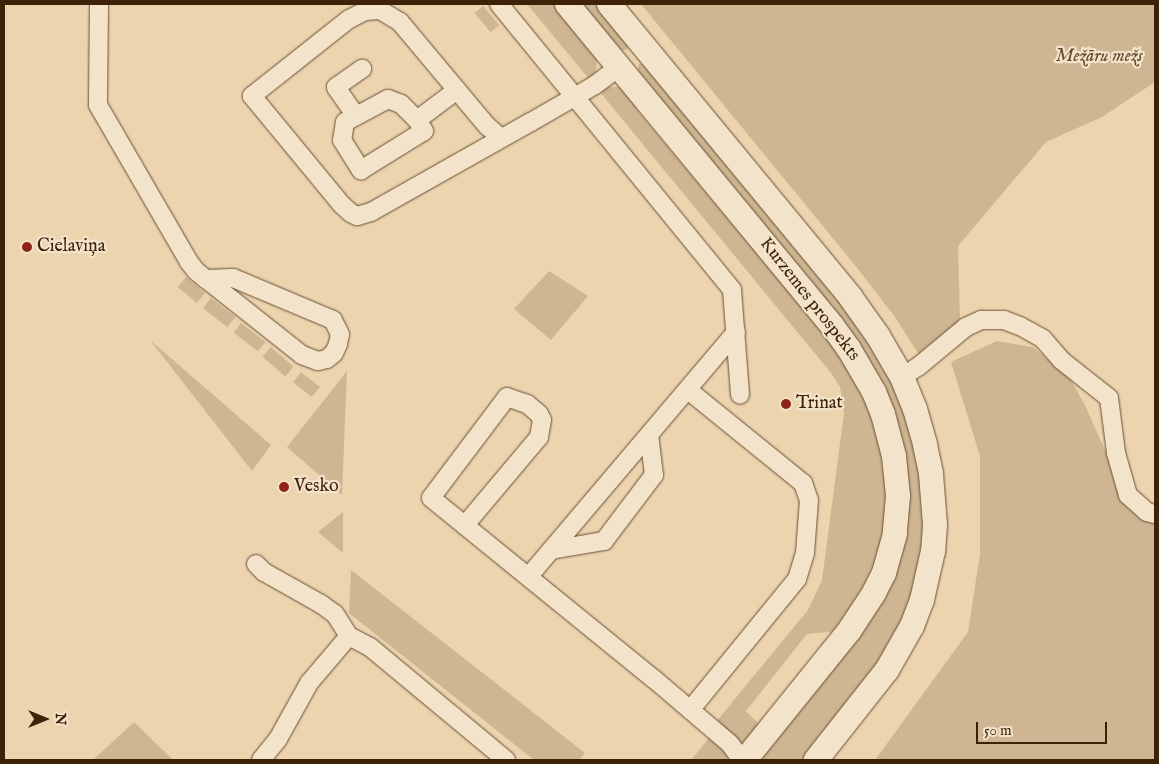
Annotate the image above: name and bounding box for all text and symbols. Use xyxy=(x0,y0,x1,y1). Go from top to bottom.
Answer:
park label: Mežāru mežs xyxy=(1055,46,1143,68)
street label: Kurzemes prospekts xyxy=(754,234,864,366)
place label: Cielaviņa xyxy=(37,236,105,258)
marker: Cielaviņa xyxy=(21,241,33,253)
place label: Trinat xyxy=(796,393,843,415)
marker: Trinat xyxy=(780,398,792,410)
place label: Vesko xyxy=(294,476,339,498)
marker: Vesko xyxy=(278,481,290,493)
north arrow xyxy=(20,694,70,744)
scale bar xyxy=(979,712,1110,744)
text: N xyxy=(51,713,69,725)
text: 50 m xyxy=(984,721,1012,740)

